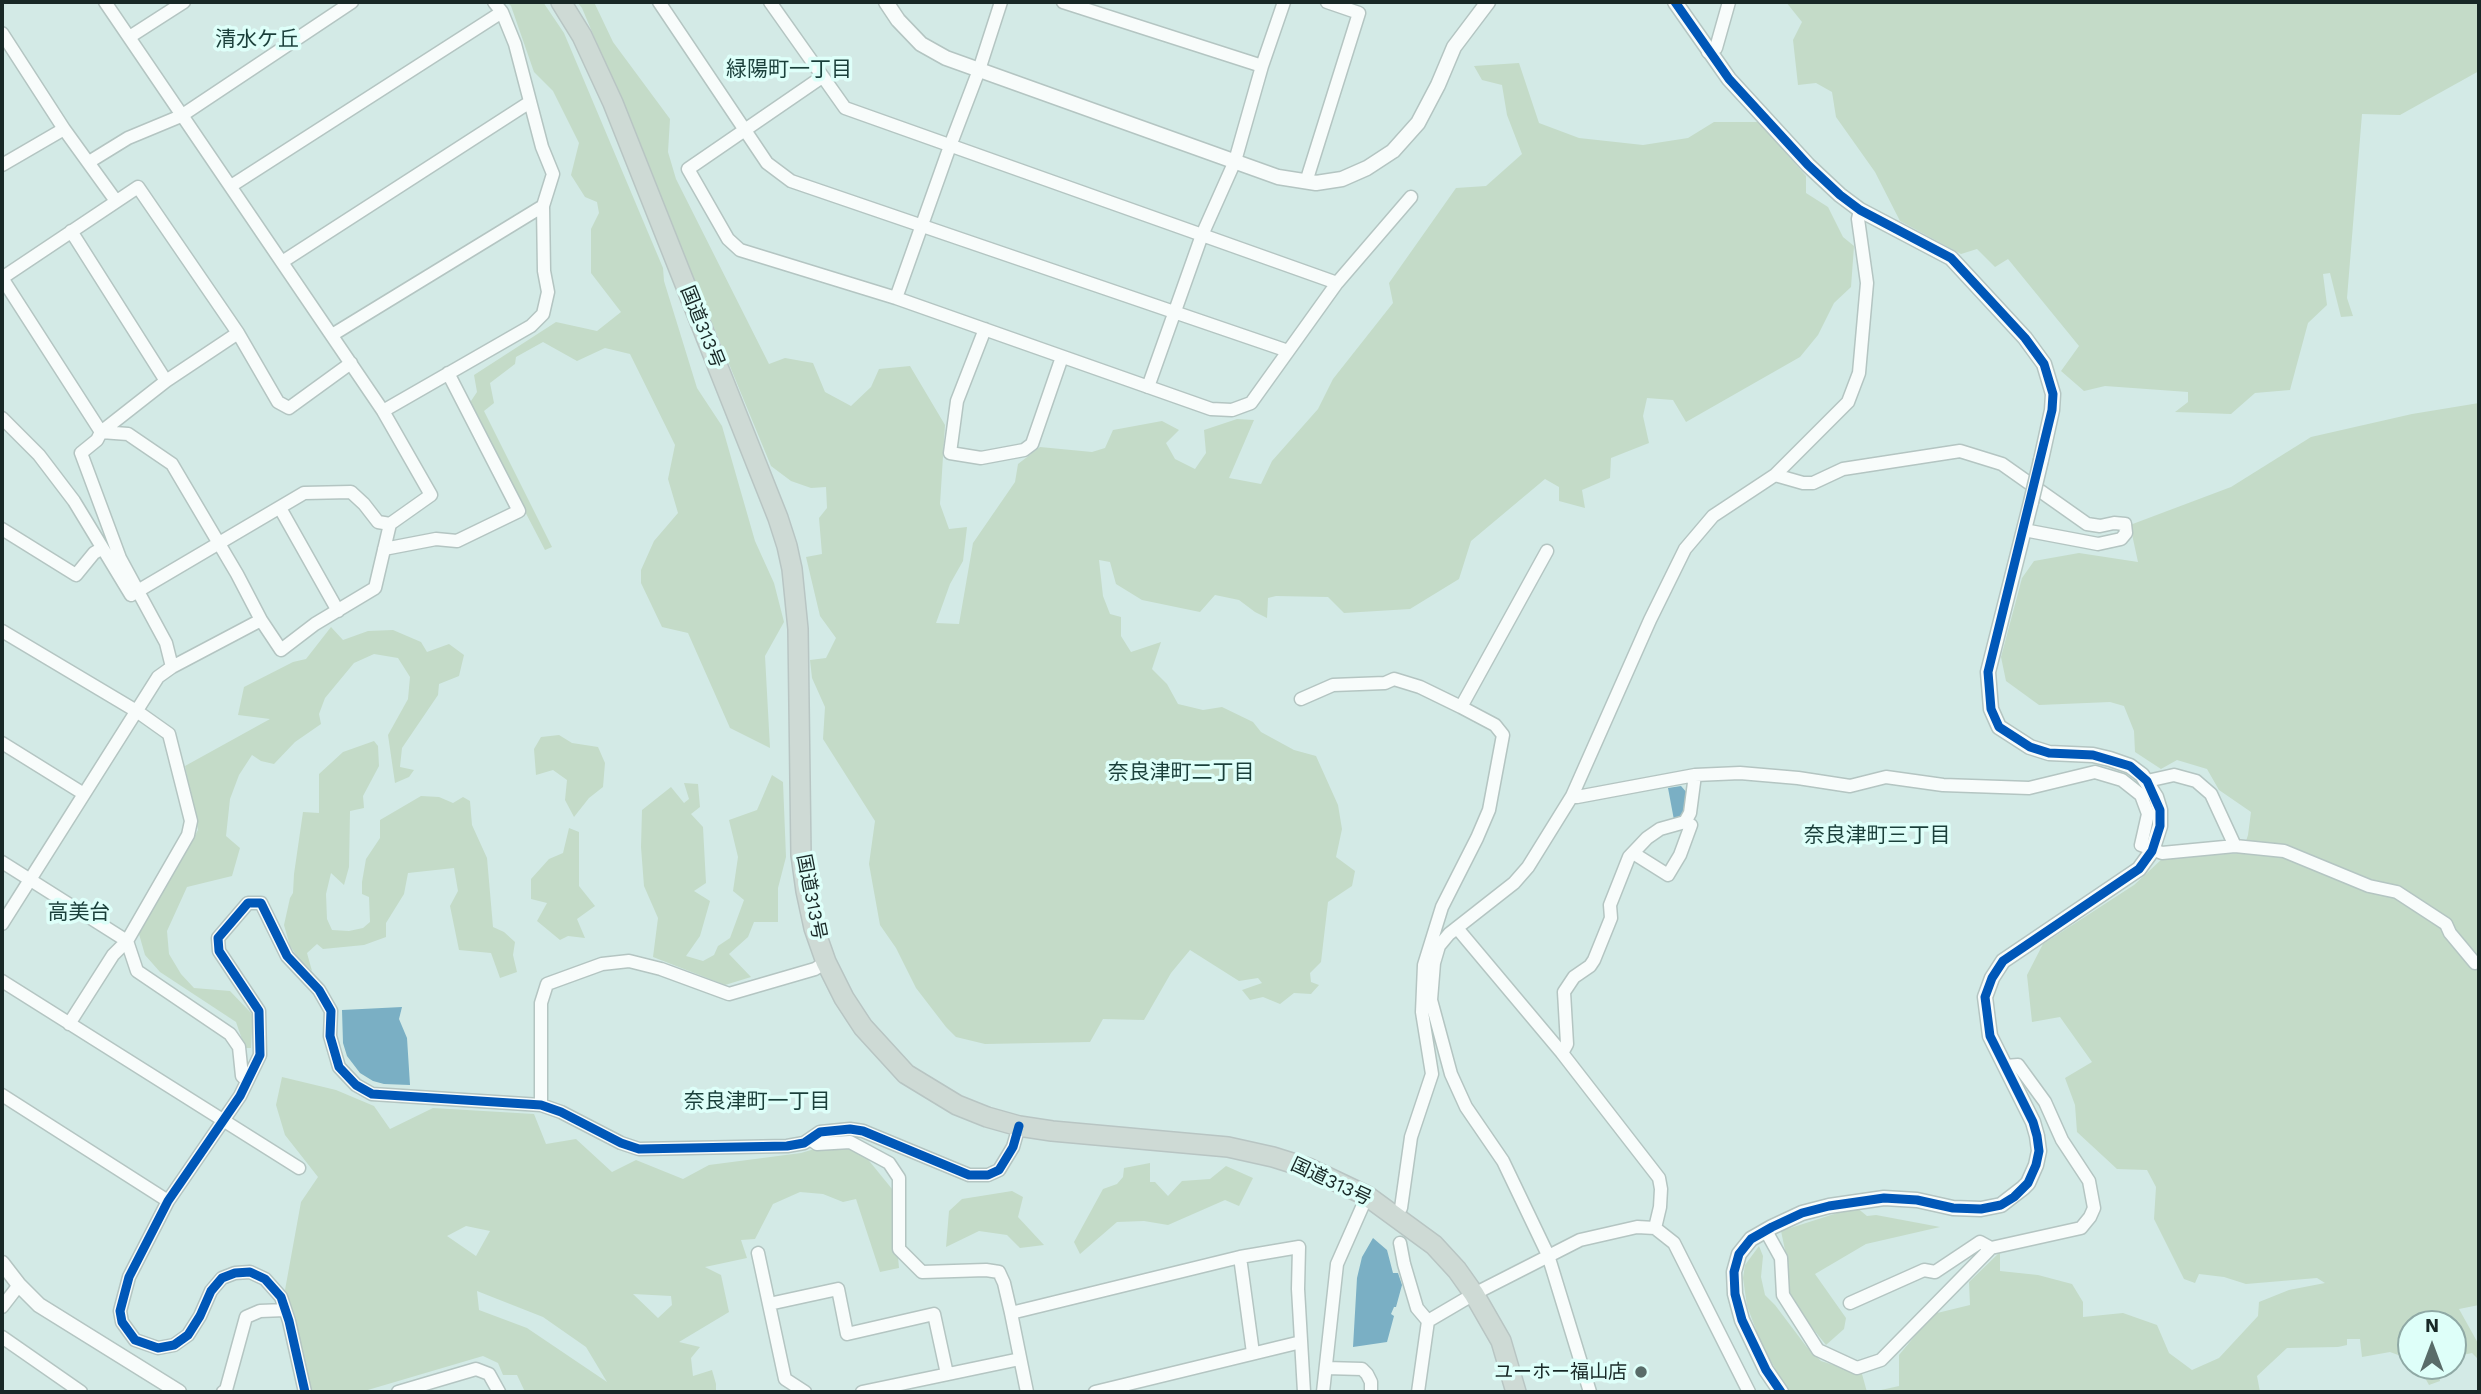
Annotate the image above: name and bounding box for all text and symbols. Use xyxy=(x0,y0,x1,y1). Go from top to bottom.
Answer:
district label: 清水ケ丘 xyxy=(215,27,299,53)
district label: 緑陽町一丁目 xyxy=(726,57,852,83)
street label: 国道313号 xyxy=(675,283,729,371)
district label: 奈良津町二丁目 xyxy=(1108,760,1254,786)
district label: 奈良津町三丁目 xyxy=(1804,823,1950,849)
street label: 国道313号 xyxy=(792,852,830,942)
district label: 高美台 xyxy=(48,900,110,926)
district label: 奈良津町一丁目 xyxy=(684,1089,830,1115)
street label: 国道313号 xyxy=(1287,1153,1375,1211)
north arrow xyxy=(2397,1310,2467,1380)
text: N xyxy=(2425,1314,2439,1337)
place label: ユーホー福山店 xyxy=(1494,1361,1627,1383)
marker: ユーホー福山店 xyxy=(1633,1364,1649,1380)

